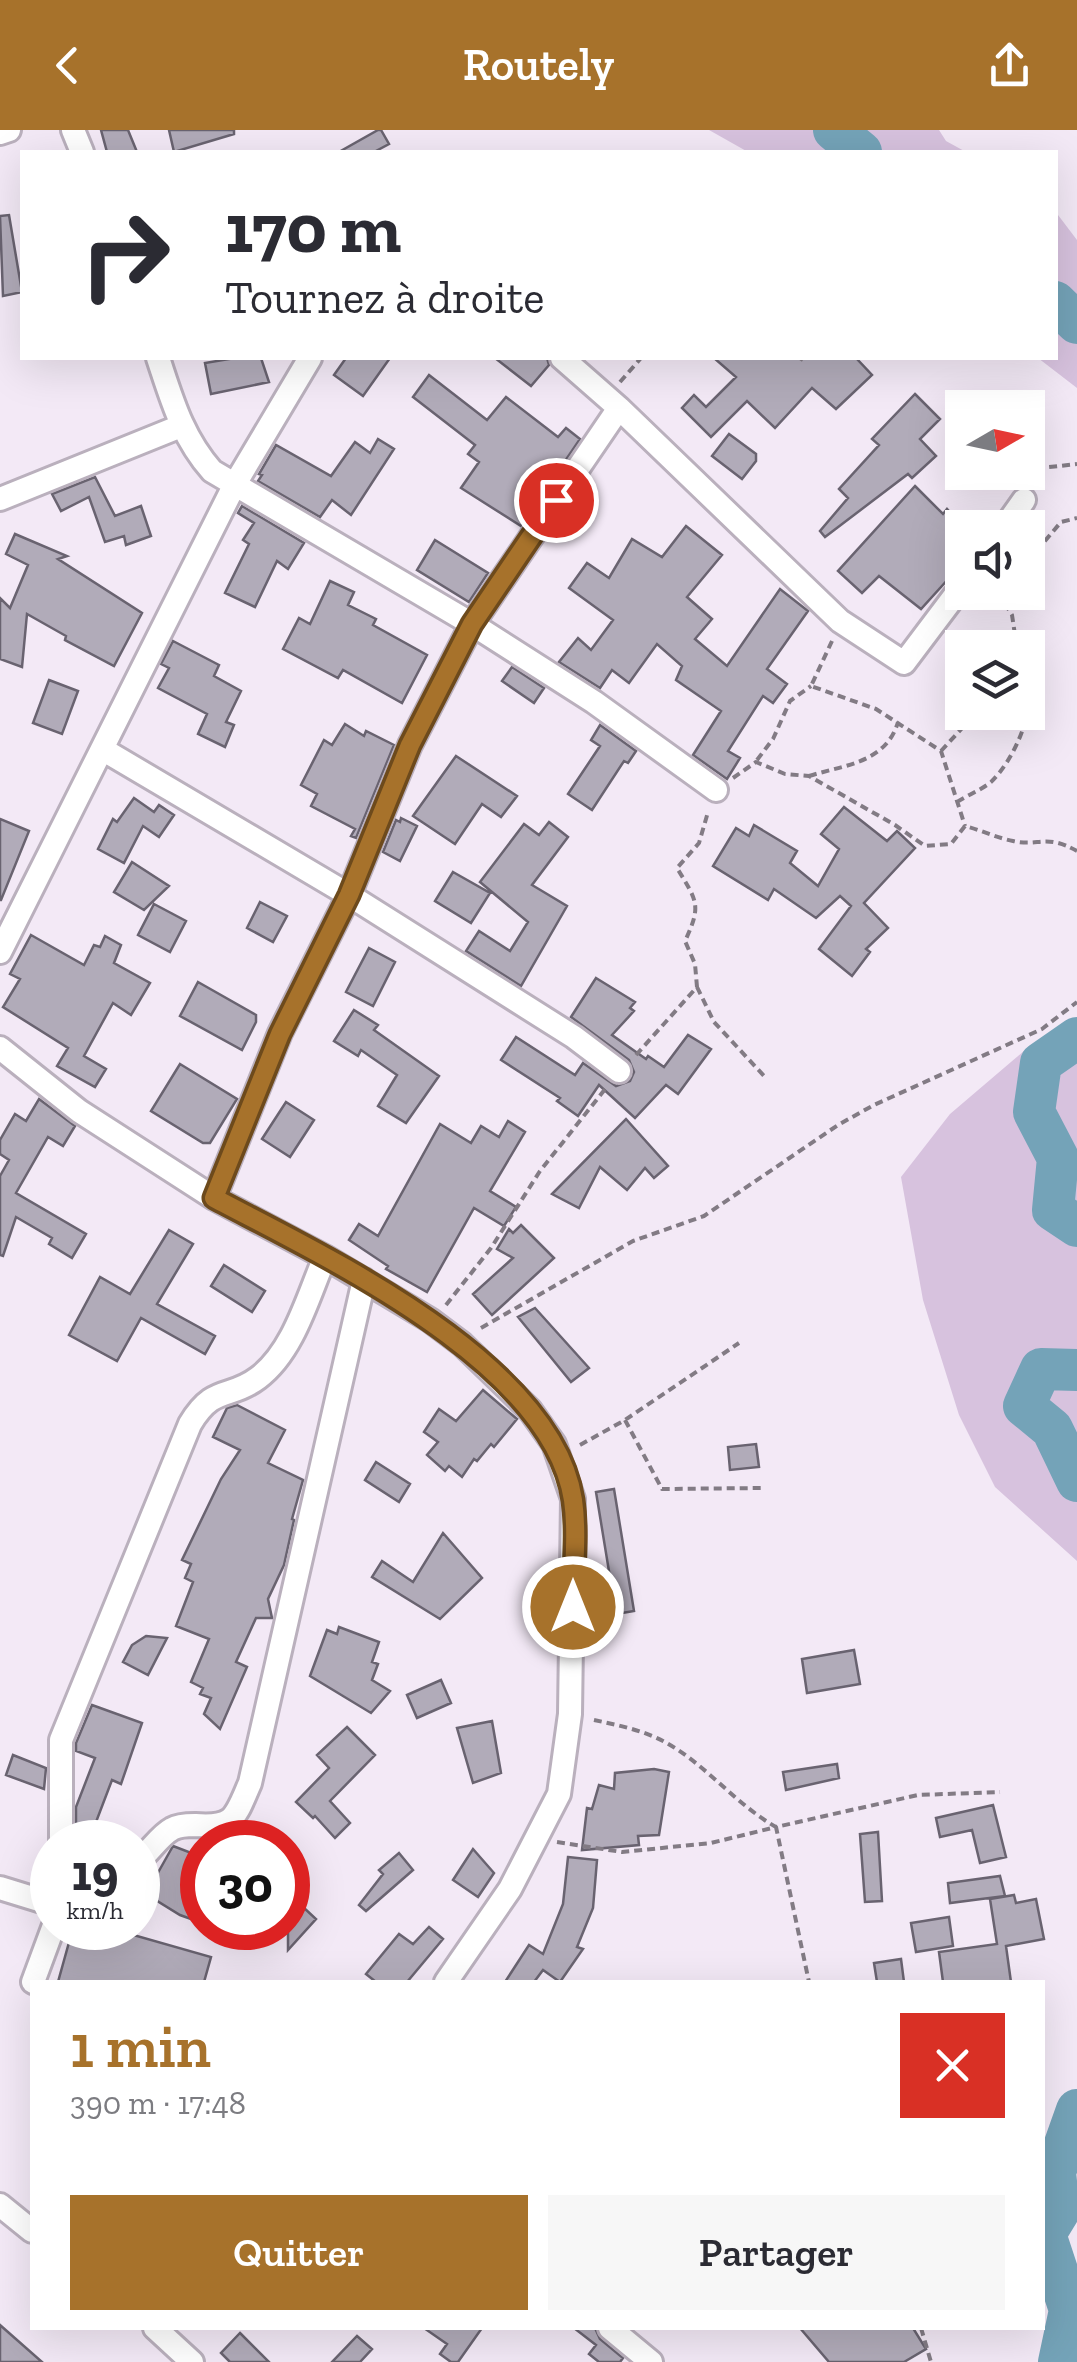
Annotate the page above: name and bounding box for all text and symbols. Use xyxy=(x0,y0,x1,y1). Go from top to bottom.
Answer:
icon: back xyxy=(40,38,95,93)
text: Routely xyxy=(463,38,614,92)
icon: share xyxy=(982,38,1037,93)
text: 170 m xyxy=(225,186,401,270)
icon: right xyxy=(60,190,190,320)
text: Tournez à droite xyxy=(225,271,544,325)
north arrow xyxy=(945,390,1045,490)
map controls xyxy=(945,390,1045,730)
pin xyxy=(514,458,599,543)
icon: arrive xyxy=(529,473,584,528)
button: sound xyxy=(945,510,1045,610)
button: layers xyxy=(945,630,1045,730)
position arrow xyxy=(521,1555,625,1659)
speed limit sign: 30 xyxy=(180,1820,310,1950)
text: 19 xyxy=(72,1843,118,1903)
text: km/h xyxy=(66,1895,124,1925)
text: 1 min xyxy=(70,2010,211,2082)
button: close xyxy=(900,2013,1005,2118)
text: 390 m · 17:48 xyxy=(70,2084,246,2122)
button: Quitter xyxy=(70,2195,528,2310)
button: Partager xyxy=(548,2195,1005,2310)

